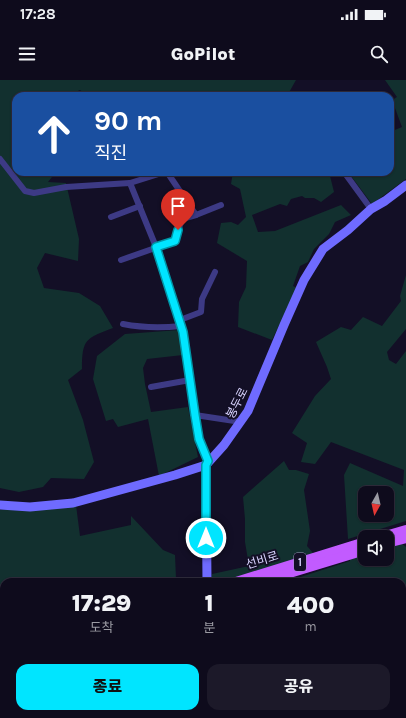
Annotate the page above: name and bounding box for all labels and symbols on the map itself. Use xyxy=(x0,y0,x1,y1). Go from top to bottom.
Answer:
pin xyxy=(161,189,195,230)
street label: 봉두로 xyxy=(223,385,251,421)
north arrow xyxy=(358,486,394,522)
position arrow xyxy=(185,517,227,559)
street label: 선비로 xyxy=(244,548,280,572)
road number: 1 xyxy=(294,553,306,571)

